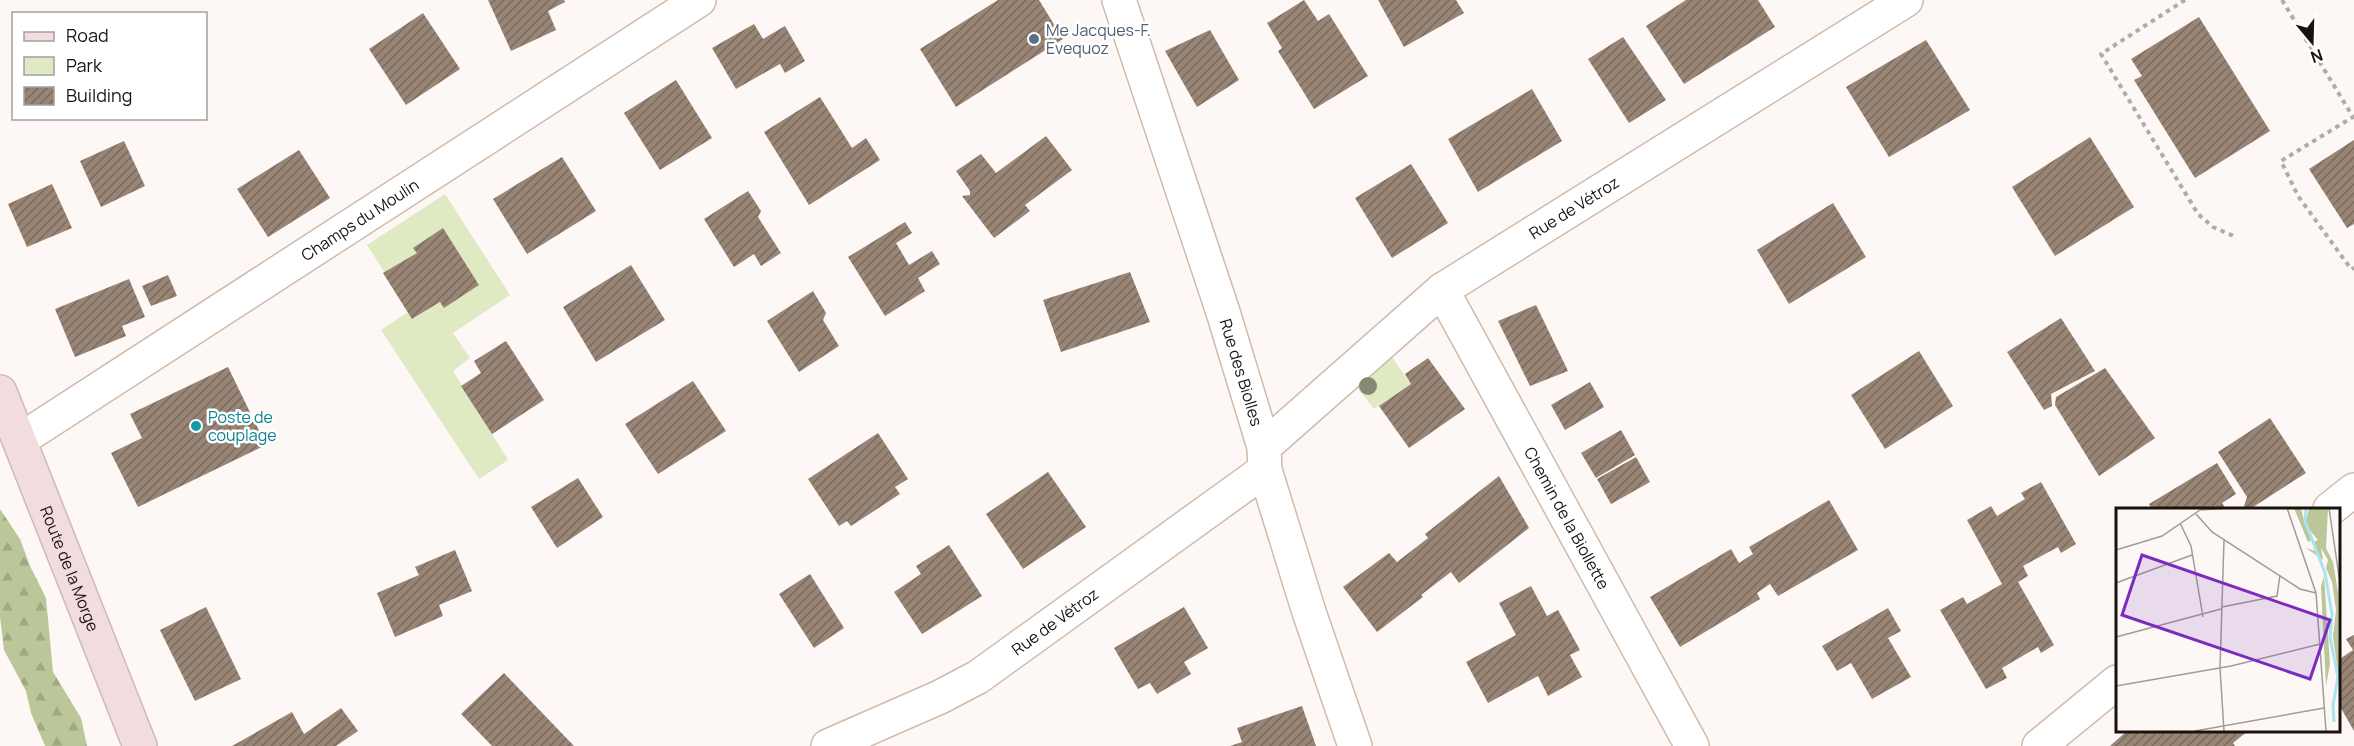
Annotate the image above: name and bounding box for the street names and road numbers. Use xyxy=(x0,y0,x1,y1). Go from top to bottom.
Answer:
street label: Rue de Vétroz xyxy=(1525,171,1623,244)
street label: Champs du Moulin xyxy=(297,174,423,266)
street label: Rue des Biolles xyxy=(1215,316,1268,429)
street label: Chemin de la Biollette xyxy=(1519,443,1615,593)
street label: Route de la Morge xyxy=(35,503,105,634)
street label: Rue de Vétroz xyxy=(1007,583,1103,660)

